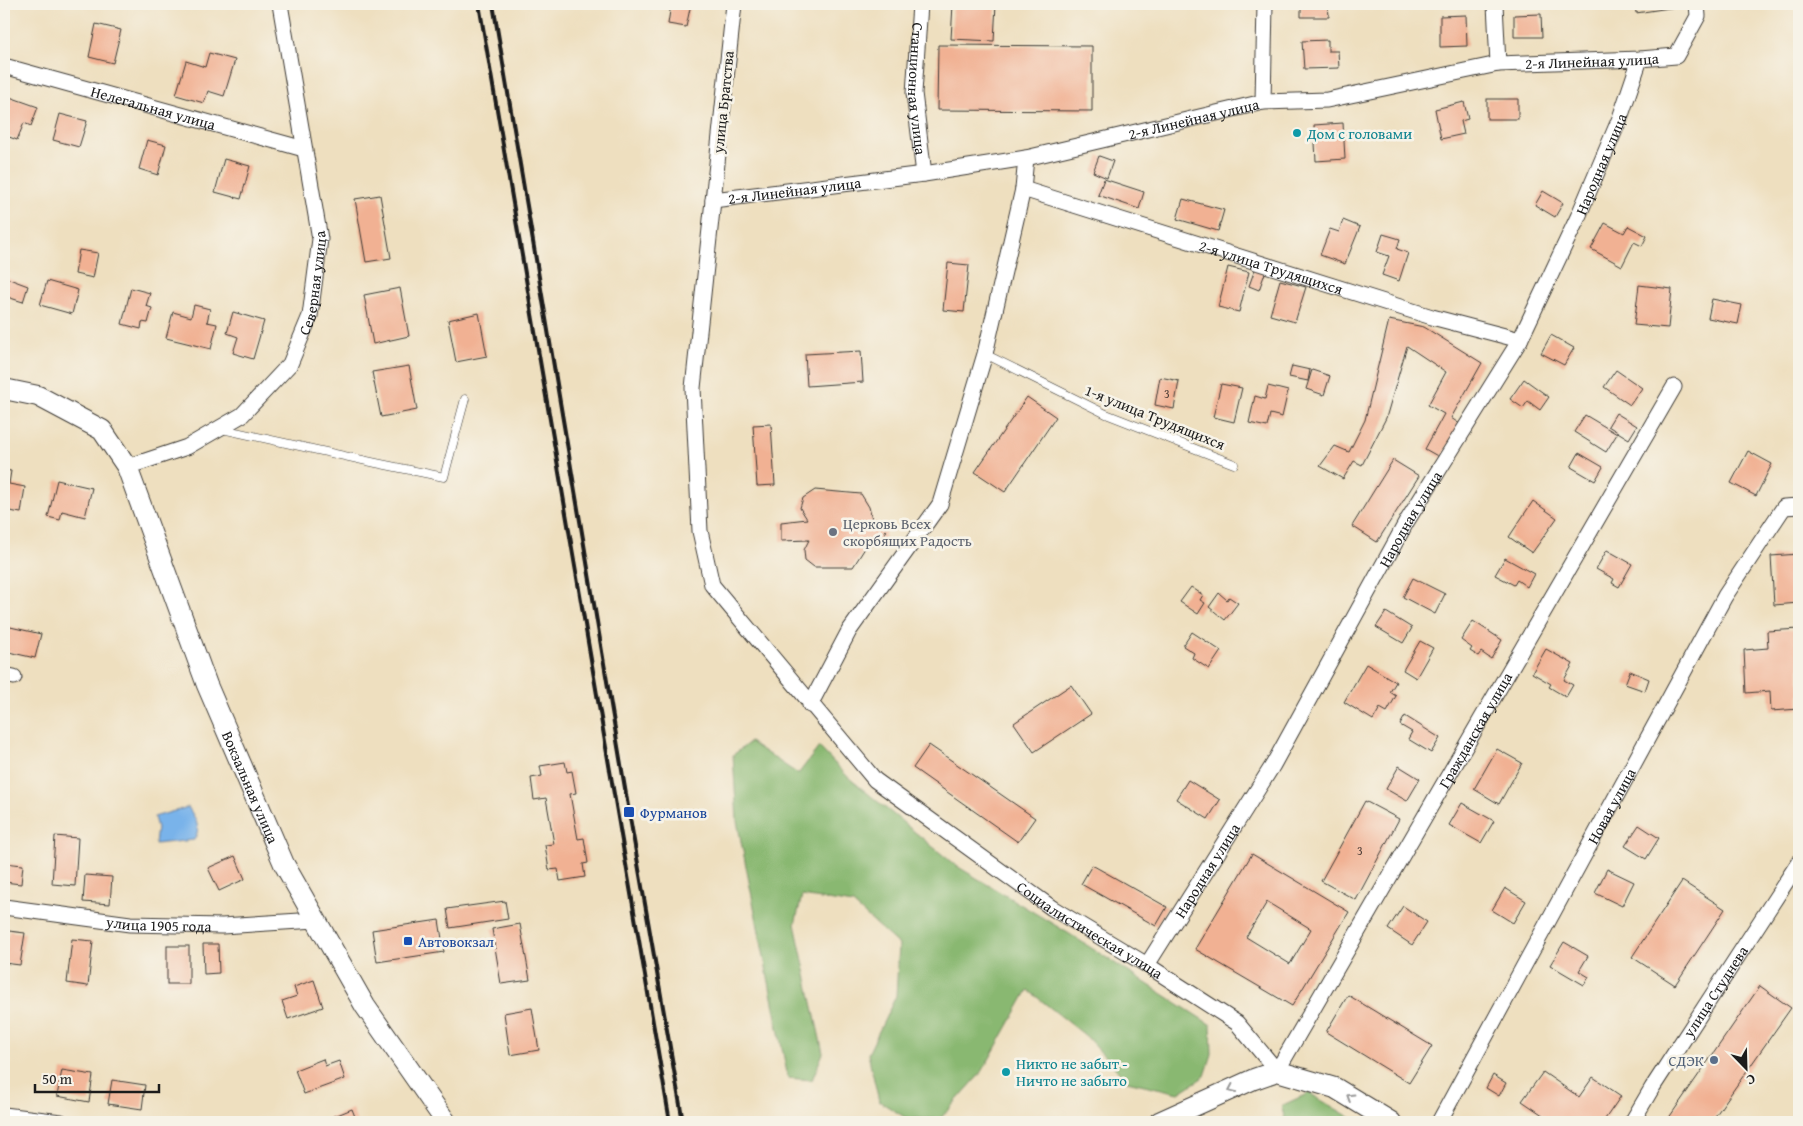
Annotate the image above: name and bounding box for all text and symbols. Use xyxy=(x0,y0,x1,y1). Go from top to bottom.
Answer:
street label: Станционная улица xyxy=(903,22,932,157)
street label: 2-я Линейная улица xyxy=(1525,47,1660,74)
street label: улица Братства xyxy=(707,49,739,155)
street label: Нелегальная улица xyxy=(89,80,219,135)
street label: 2-я Линейная улица xyxy=(1126,93,1262,144)
street label: Народная улица xyxy=(1570,110,1632,218)
place label: Дом с головами xyxy=(1306,123,1412,144)
marker: Дом с головами xyxy=(1291,127,1303,139)
street label: 2-я Линейная улица xyxy=(727,171,863,209)
street label: Северная улица xyxy=(293,229,331,338)
street label: 2-я улица Трудящихся xyxy=(1197,234,1346,299)
street label: 1-я улица Трудящихся xyxy=(1082,379,1229,455)
house number: 3 xyxy=(1164,385,1170,402)
street label: Народная улица xyxy=(1373,466,1447,571)
place label: Церковь Всех скорбящих Радость xyxy=(843,513,972,551)
marker: Церковь Всех скорбящих Радость xyxy=(827,526,839,538)
street label: Гражданская улица xyxy=(1433,667,1517,792)
street label: Вокзальная улица xyxy=(217,727,285,847)
street label: Новая улица xyxy=(1582,763,1641,847)
place label: Фурманов xyxy=(640,802,707,823)
marker: Фурманов xyxy=(622,805,636,819)
street label: Народная улица xyxy=(1169,818,1245,922)
house number: 3 xyxy=(1357,842,1363,859)
street label: Социалистическая улица xyxy=(1013,876,1168,984)
street label: улица 1905 года xyxy=(104,910,213,936)
place label: Автовокзал xyxy=(418,931,494,952)
marker: Автовокзал xyxy=(402,935,414,947)
street label: улица Студнева xyxy=(1677,941,1753,1042)
north arrow xyxy=(1720,1044,1770,1094)
place label: СДЭК xyxy=(1668,1050,1705,1071)
place label: Никто не забыт - Ничто не забыто xyxy=(1016,1053,1128,1091)
marker: СДЭК xyxy=(1708,1054,1720,1066)
scale bar xyxy=(35,1061,159,1093)
marker: Никто не забыт - Ничто не забыто xyxy=(1000,1066,1012,1078)
text: 50 m xyxy=(42,1068,73,1089)
text: С xyxy=(1743,1069,1759,1091)
one-way arrow xyxy=(1228,1082,1237,1093)
one-way arrow xyxy=(1346,1093,1355,1103)

